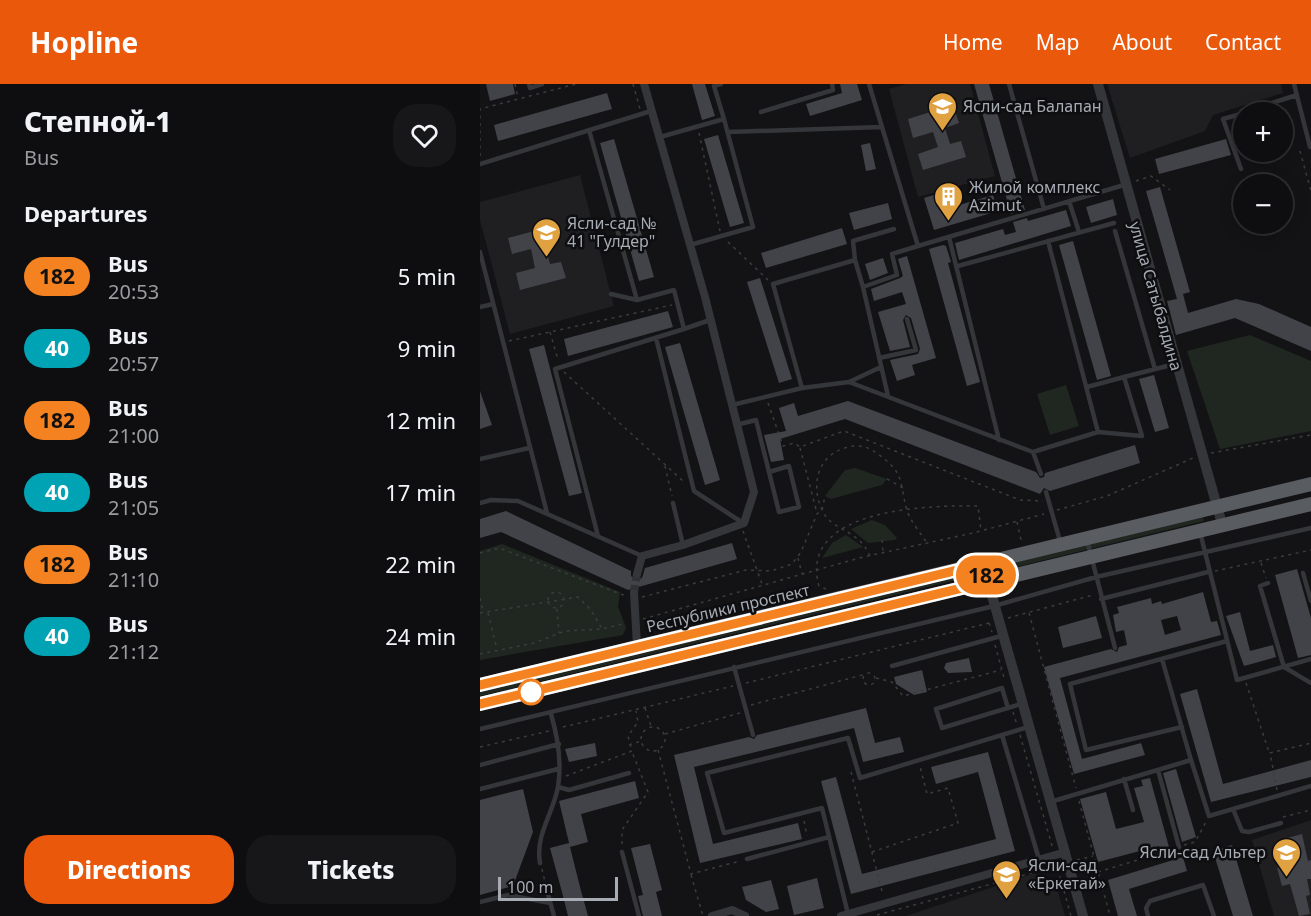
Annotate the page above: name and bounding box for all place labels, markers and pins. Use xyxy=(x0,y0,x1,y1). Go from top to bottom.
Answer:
school or university icon: Ясли-сад Балапан xyxy=(926,90,958,132)
place label: Ясли-сад Балапан xyxy=(963,95,1102,117)
place label: Жилой комплекс Azimut xyxy=(969,176,1100,216)
building icon: Жилой комплекс Azimut xyxy=(932,180,964,222)
place label: Ясли-сад № 41 "Гулдер" xyxy=(567,212,657,252)
school or university icon: Ясли-сад № 41 "Гулдер" xyxy=(530,216,562,258)
unlabelled marker xyxy=(518,679,544,705)
school or university icon: Ясли-сад Альтер xyxy=(1271,836,1303,878)
place label: Ясли-сад Альтер xyxy=(1140,841,1266,863)
place label: Ясли-сад «Еркетай» xyxy=(1028,854,1106,894)
school or university icon: Ясли-сад «Еркетай» xyxy=(991,858,1023,900)

